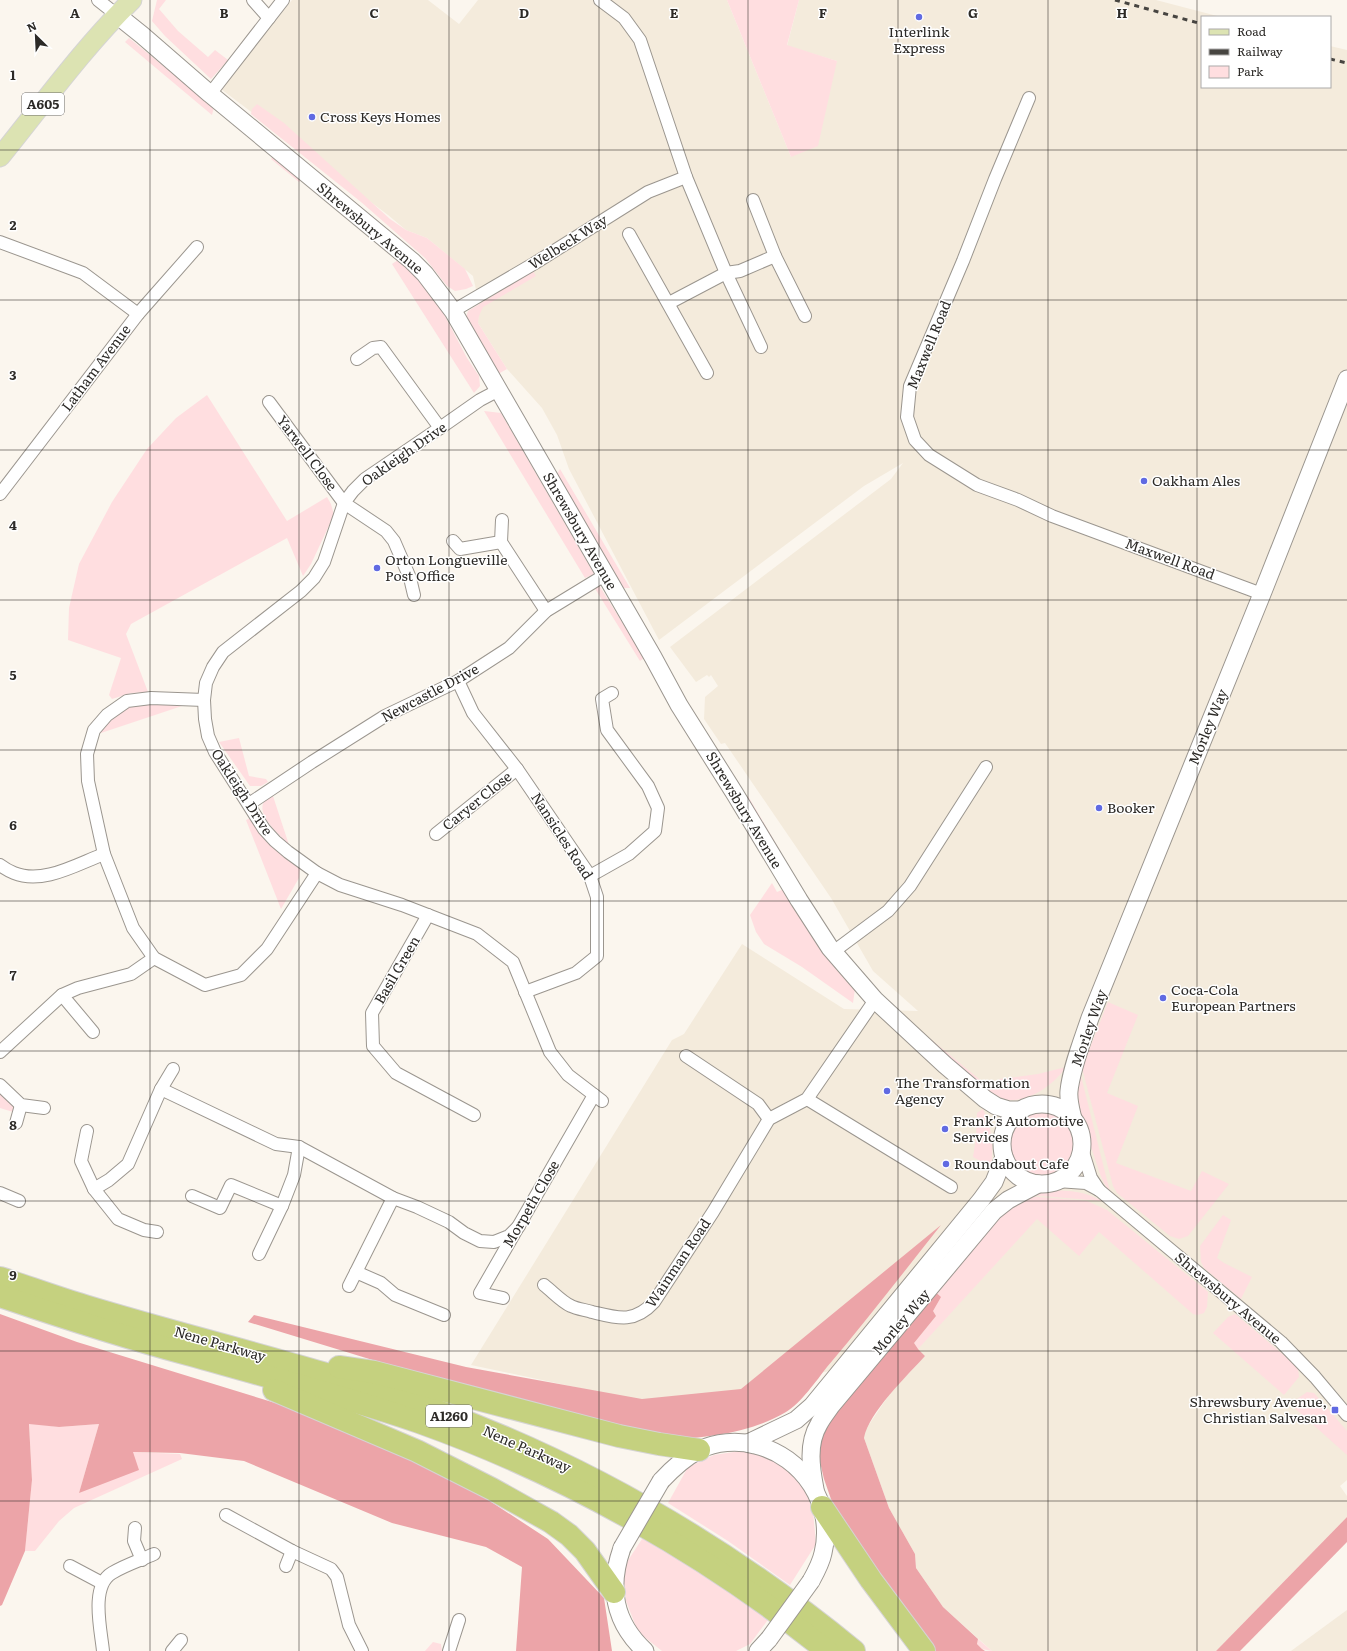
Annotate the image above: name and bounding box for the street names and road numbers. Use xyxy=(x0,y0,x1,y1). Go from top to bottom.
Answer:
road number: A605 xyxy=(22,93,64,115)
street label: Shrewsbury Avenue xyxy=(313,177,428,278)
street label: Welbeck Way xyxy=(524,208,612,273)
street label: Maxwell Road xyxy=(901,297,955,392)
street label: Latham Avenue xyxy=(56,320,134,415)
street label: Yarwell Close xyxy=(273,411,343,494)
street label: Oakleigh Drive xyxy=(357,416,450,490)
street label: Shrewsbury Avenue xyxy=(539,468,623,593)
street label: Maxwell Road xyxy=(1123,533,1218,584)
street label: Newcastle Drive xyxy=(377,658,482,726)
street label: Morley Way xyxy=(1183,685,1232,768)
street label: Oakleigh Drive xyxy=(207,744,278,839)
street label: Shrewsbury Avenue xyxy=(702,747,788,872)
street label: Caryer Close xyxy=(438,766,515,834)
street label: Nansicles Road xyxy=(527,788,599,883)
street label: Basil Green xyxy=(369,932,424,1007)
street label: Morley Way xyxy=(1065,985,1111,1069)
street label: Morpeth Close xyxy=(497,1156,563,1251)
street label: Wainman Road xyxy=(640,1214,715,1311)
street label: Shrewsbury Avenue xyxy=(1171,1247,1286,1348)
street label: Morley Way xyxy=(867,1283,934,1359)
street label: Nene Parkway xyxy=(172,1320,269,1366)
road number: A1260 xyxy=(426,1405,472,1427)
street label: Nene Parkway xyxy=(480,1420,576,1477)

